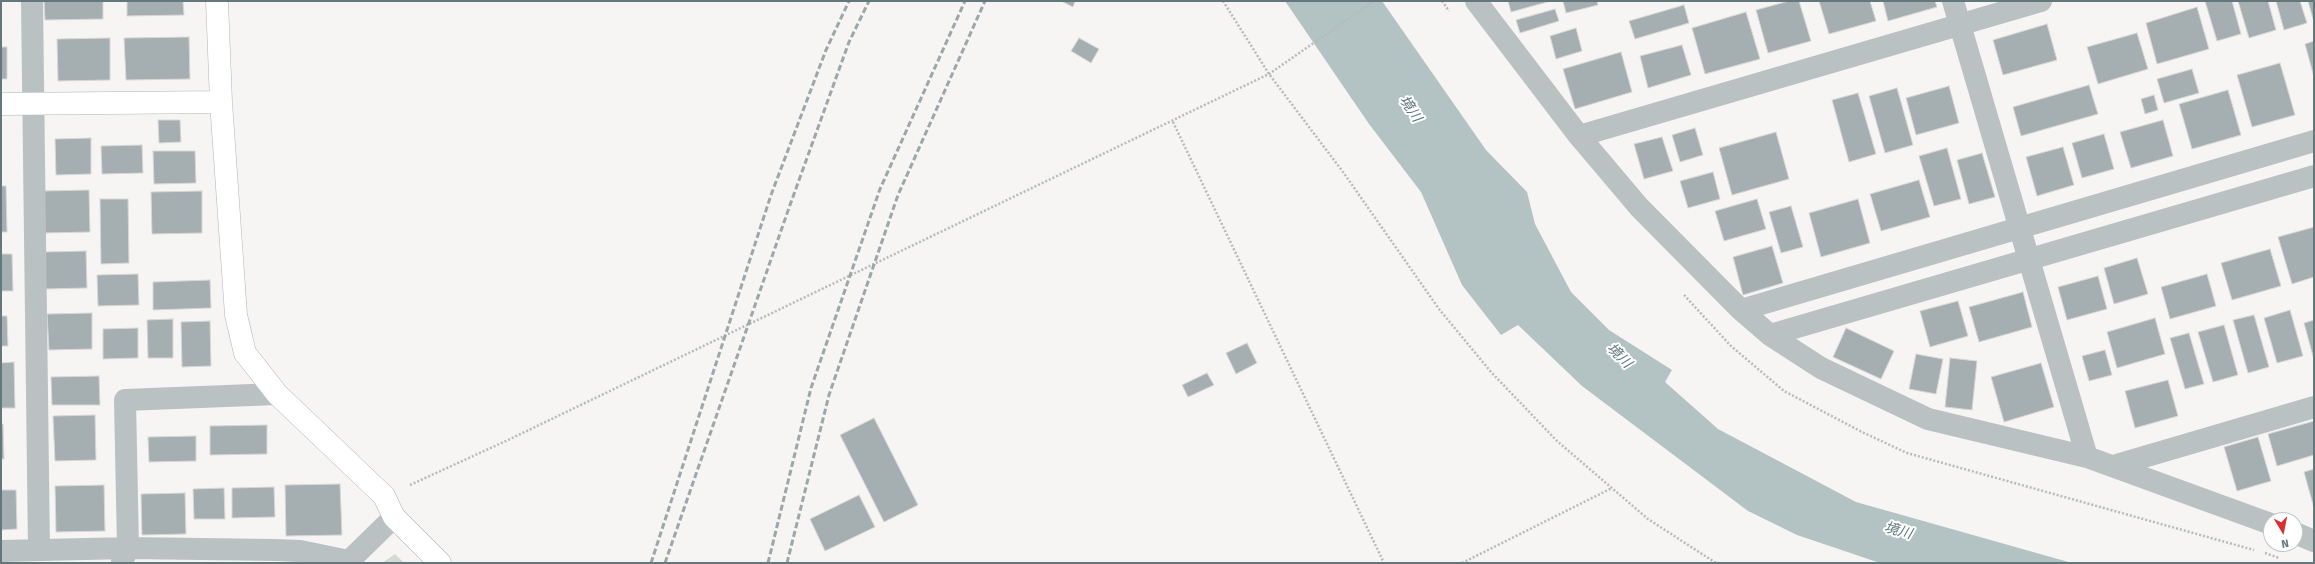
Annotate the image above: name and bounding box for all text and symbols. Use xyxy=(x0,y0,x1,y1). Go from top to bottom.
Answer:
water label: 境川 xyxy=(1395,93,1425,125)
water label: 境川 xyxy=(1603,340,1635,372)
north arrow xyxy=(2263,512,2303,552)
water label: 境川 xyxy=(1882,519,1914,543)
text: N xyxy=(2280,536,2290,550)

